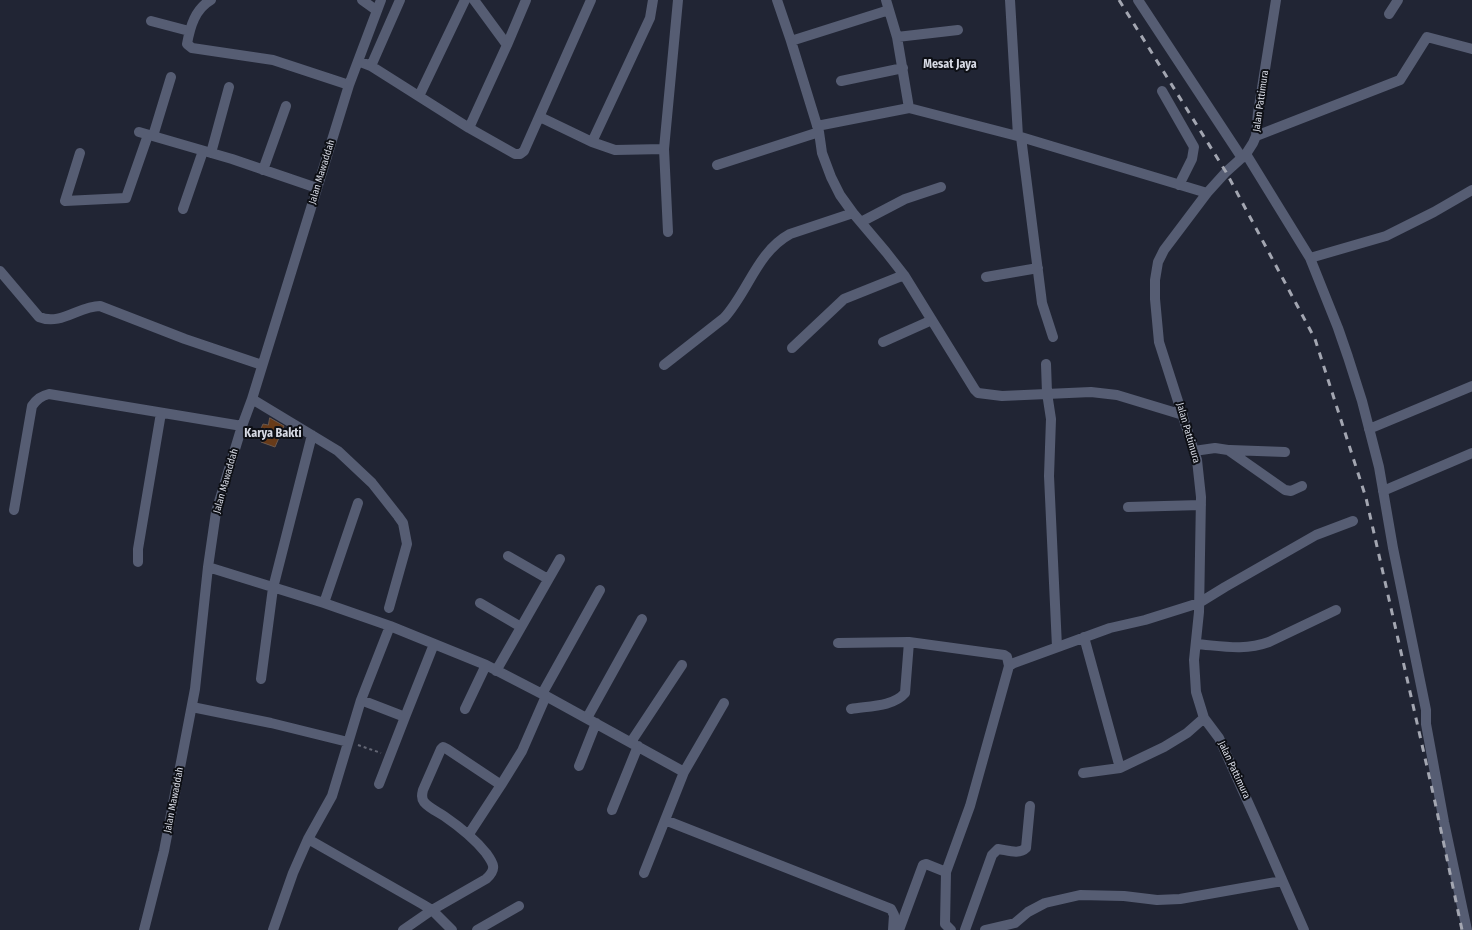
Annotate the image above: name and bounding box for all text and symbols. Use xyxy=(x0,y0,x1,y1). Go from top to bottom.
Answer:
district label: Mesat Jaya xyxy=(923,58,977,72)
street label: Jalan Pattimura xyxy=(1251,69,1271,133)
street label: Jalan Mawaddah xyxy=(306,138,338,206)
street label: Jalan Pattimura xyxy=(1174,401,1202,465)
district label: Karya Bakti xyxy=(244,427,302,441)
street label: Jalan Mawaddah xyxy=(211,447,241,515)
street label: Jalan Pattimura xyxy=(1215,739,1253,801)
street label: Jalan Mawaddah xyxy=(162,766,186,834)

